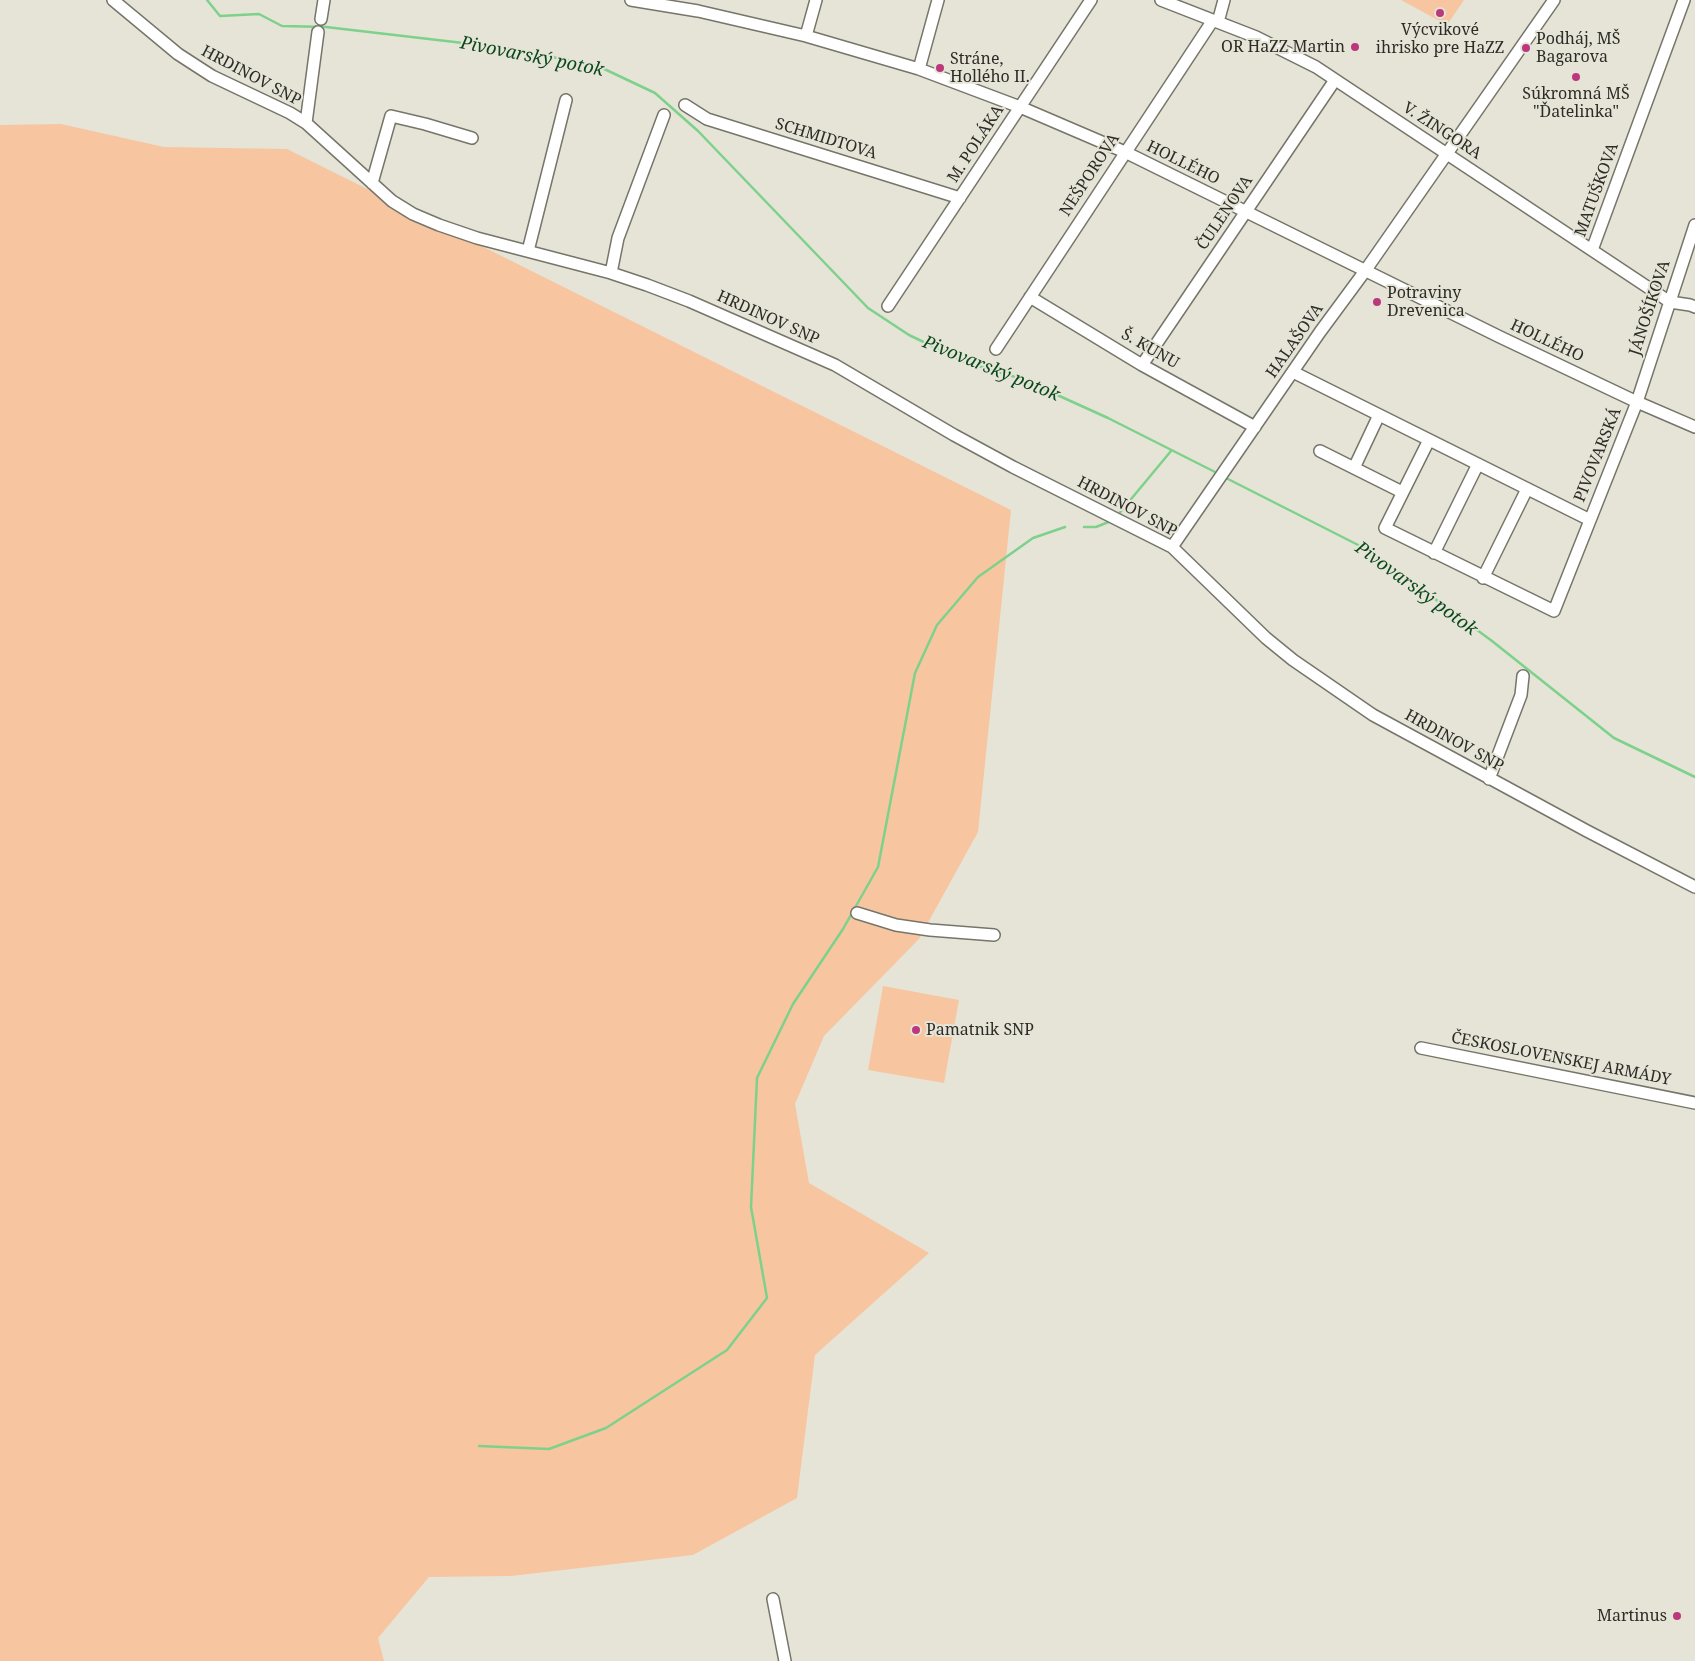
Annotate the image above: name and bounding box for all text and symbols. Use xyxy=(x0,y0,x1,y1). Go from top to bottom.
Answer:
marker: Výcvikové ihrisko pre HaZZ xyxy=(1434,7,1446,19)
place label: Výcvikové ihrisko pre HaZZ xyxy=(1376,20,1504,58)
place label: Podháj, MŠ Bagarova xyxy=(1536,29,1621,67)
water label: Pivovarský potok xyxy=(458,32,606,82)
place label: OR HaZZ Martin xyxy=(1221,37,1345,57)
marker: OR HaZZ Martin xyxy=(1349,41,1361,53)
street label: HRDINOV SNP xyxy=(198,42,304,110)
marker: Podháj, MŠ Bagarova xyxy=(1520,42,1532,54)
place label: Stráne, Hollého II. xyxy=(950,49,1030,87)
marker: Stráne, Hollého II. xyxy=(934,62,946,74)
marker: Súkromná MŠ "Ďatelinka" xyxy=(1570,71,1582,83)
place label: Súkromná MŠ "Ďatelinka" xyxy=(1522,84,1630,122)
street label: V. ŽINGORA xyxy=(1399,98,1485,164)
street label: M. POLÁKA xyxy=(944,102,1008,186)
street label: SCHMIDTOVA xyxy=(773,114,879,164)
street label: NEŠPOROVA xyxy=(1056,130,1124,220)
street label: HOLLÉHO xyxy=(1143,137,1223,189)
street label: MATUŠKOVA xyxy=(1571,140,1623,240)
street label: ČULENOVA xyxy=(1193,172,1257,254)
street label: JÁNOŠÍKOVA xyxy=(1626,258,1674,358)
place label: Potraviny Drevenica xyxy=(1387,283,1465,321)
street label: HRDINOV SNP xyxy=(714,287,822,349)
marker: Potraviny Drevenica xyxy=(1371,296,1383,308)
street label: HALAŠOVA xyxy=(1262,300,1328,382)
street label: HOLLÉHO xyxy=(1507,316,1587,366)
street label: Š. KUNU xyxy=(1118,325,1182,373)
water label: Pivovarský potok xyxy=(919,332,1063,406)
street label: PIVOVARSKÁ xyxy=(1570,405,1626,505)
street label: HRDINOV SNP xyxy=(1074,473,1180,541)
water label: Pivovarský potok xyxy=(1351,537,1481,641)
street label: HRDINOV SNP xyxy=(1401,706,1507,776)
place label: Pamatnik SNP xyxy=(926,1020,1034,1040)
marker: Pamatnik SNP xyxy=(910,1024,922,1036)
street label: ČESKOSLOVENSKEJ ARMÁDY xyxy=(1450,1028,1672,1090)
place label: Martinus xyxy=(1597,1606,1667,1626)
marker: Martinus xyxy=(1671,1610,1683,1622)

